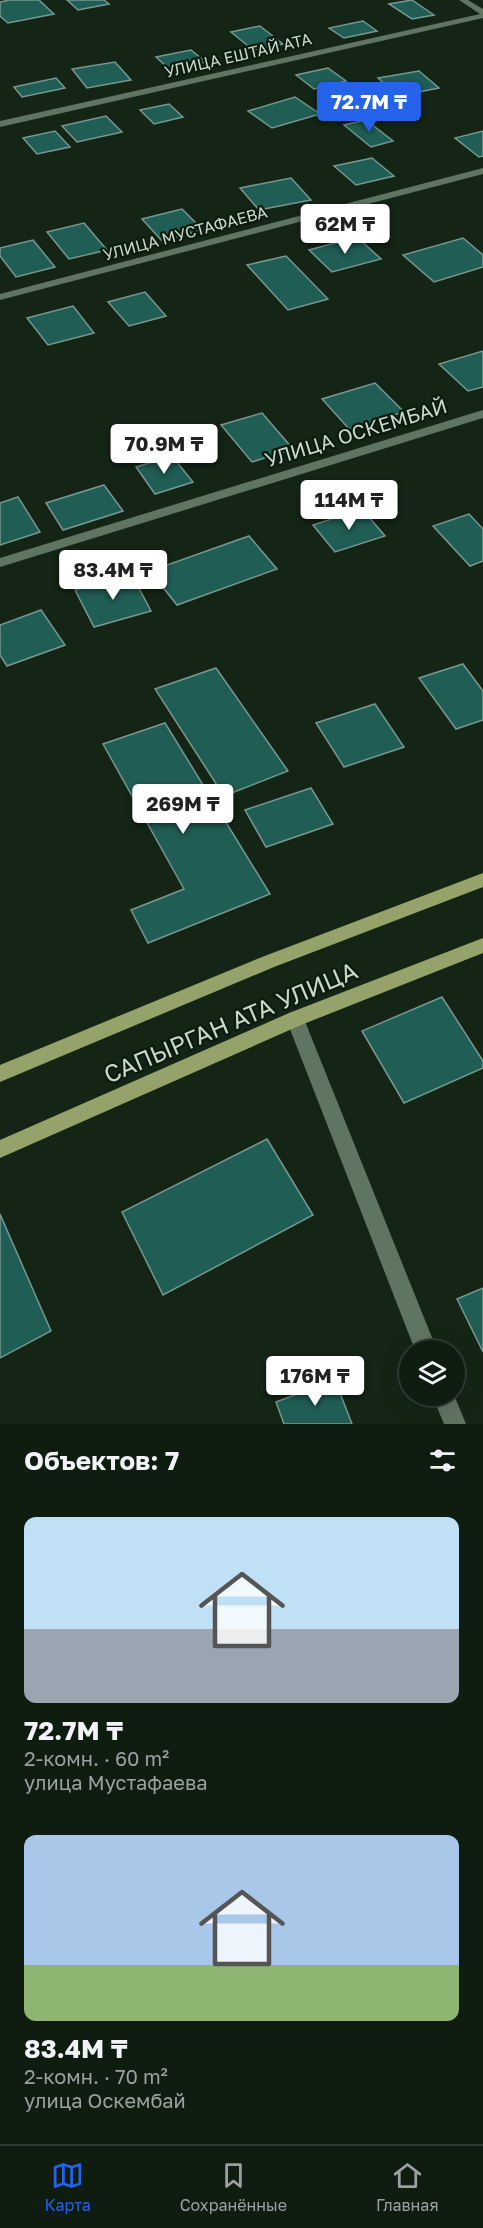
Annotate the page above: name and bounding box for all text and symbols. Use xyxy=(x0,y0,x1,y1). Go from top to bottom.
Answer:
street label: УЛИЦА ЕШТАЙ АТА xyxy=(162,28,314,82)
pin: 72.7M ₸ xyxy=(314,82,424,133)
text: 72.7M ₸ xyxy=(331,89,407,113)
street label: УЛИЦА МУСТАФАЕВА xyxy=(101,201,270,265)
pin: 62M ₸ xyxy=(303,204,387,255)
text: 62M ₸ xyxy=(315,211,375,235)
street label: УЛИЦА ОСКЕМБАЙ xyxy=(262,393,450,471)
pin: 70.9M ₸ xyxy=(109,424,219,475)
text: 70.9M ₸ xyxy=(125,431,203,455)
pin: 114M ₸ xyxy=(300,480,398,531)
text: 114M ₸ xyxy=(315,487,383,511)
pin: 83.4M ₸ xyxy=(58,550,168,601)
text: 83.4M ₸ xyxy=(73,557,153,581)
pin: 269M ₸ xyxy=(134,784,232,835)
text: 269M ₸ xyxy=(146,791,220,815)
street label: САПЫРГАН АТА УЛИЦА xyxy=(99,955,362,1088)
map controls xyxy=(399,1340,465,1406)
button: layers xyxy=(399,1340,465,1406)
pin: 176M ₸ xyxy=(266,1356,364,1407)
text: 176M ₸ xyxy=(280,1363,350,1387)
icon: filters xyxy=(426,1444,459,1477)
text: Объектов: 7 xyxy=(24,1445,179,1476)
icon: home xyxy=(188,1556,296,1664)
text: 72.7M ₸ xyxy=(24,1715,123,1746)
text: 2-комн. · 60 m² xyxy=(24,1746,169,1770)
text: улица Мустафаева xyxy=(24,1770,208,1794)
icon: home xyxy=(188,1874,296,1982)
text: 83.4M ₸ xyxy=(24,2033,128,2064)
text: 2-комн. · 70 m² xyxy=(24,2064,168,2088)
text: улица Оскембай xyxy=(24,2088,186,2112)
tab: Карта xyxy=(44,2159,91,2215)
tab: Сохранённые xyxy=(180,2159,287,2215)
tab: Главная xyxy=(376,2159,439,2215)

